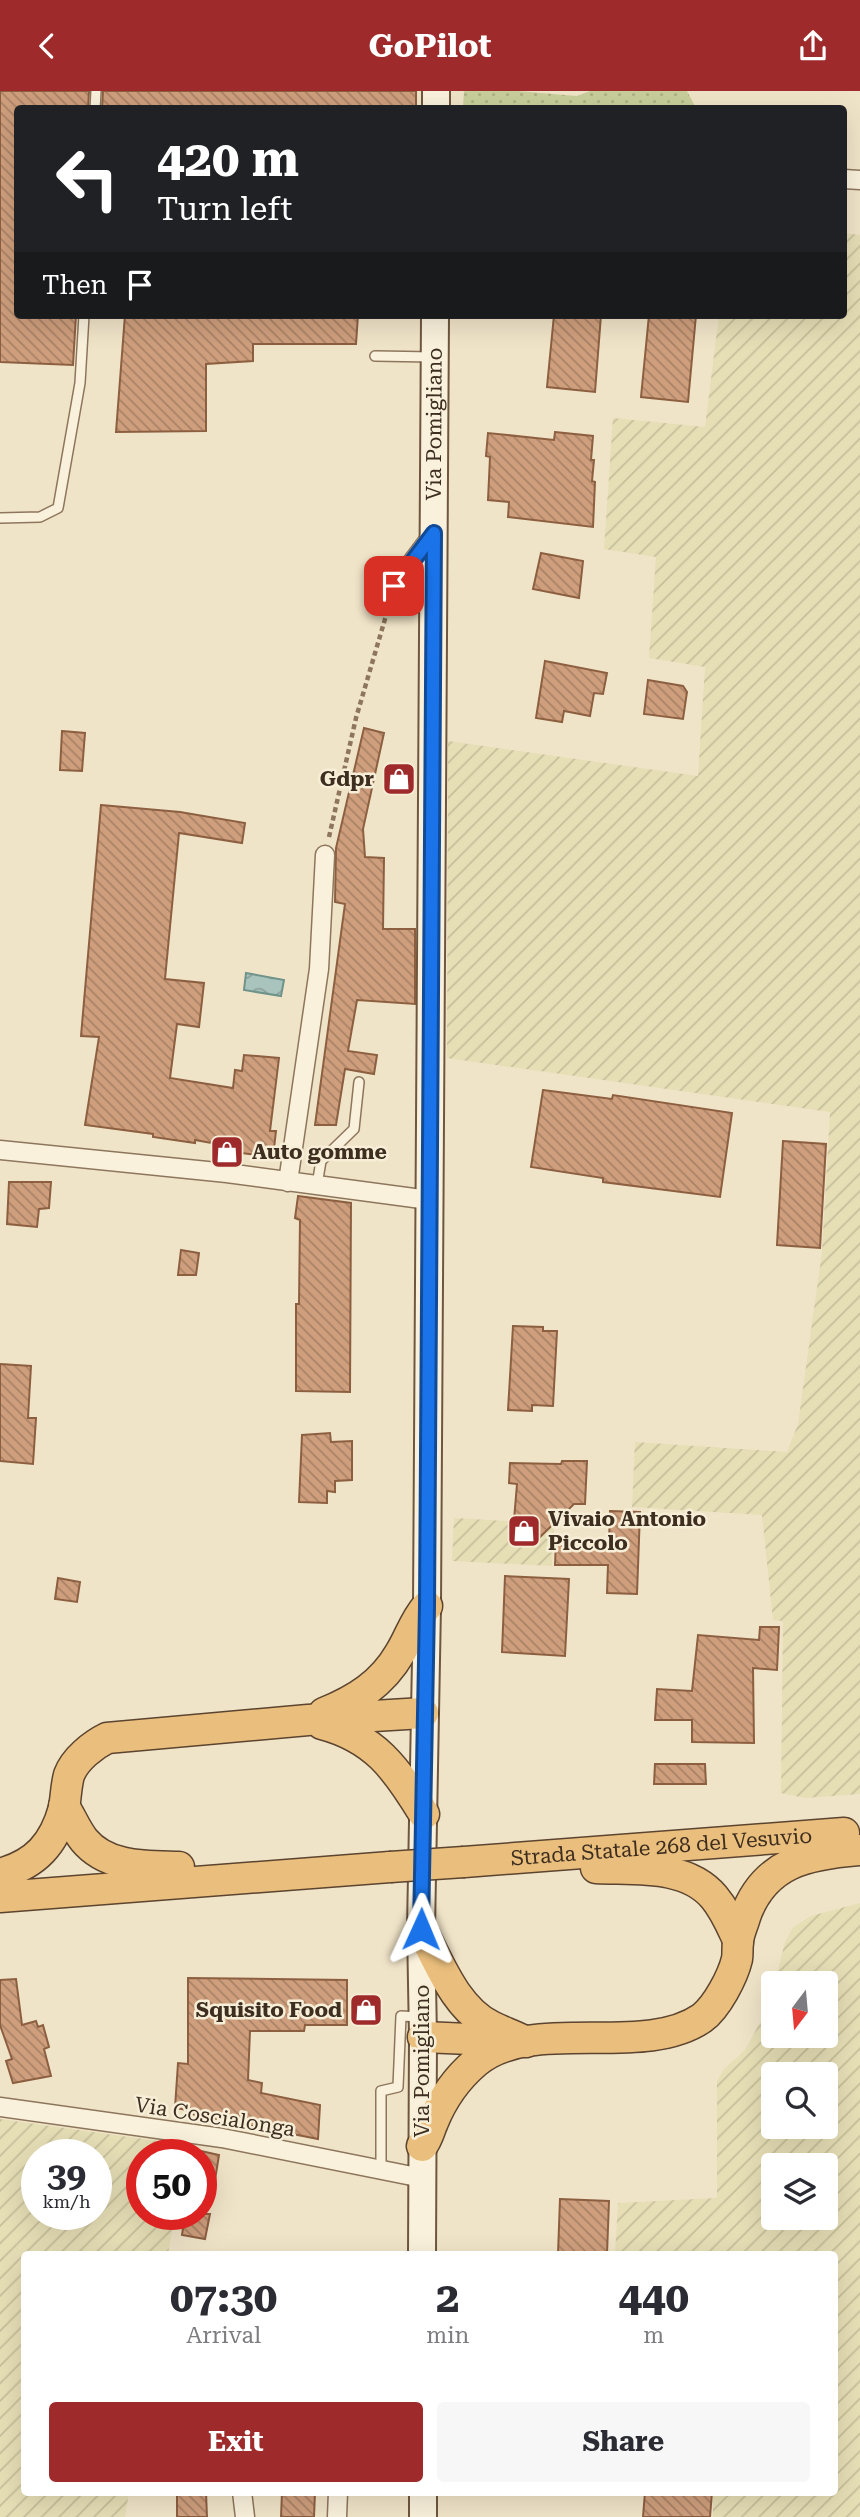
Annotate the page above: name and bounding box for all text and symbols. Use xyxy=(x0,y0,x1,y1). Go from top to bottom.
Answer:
icon: back xyxy=(28,27,66,65)
text: GoPilot xyxy=(368,27,492,65)
icon: share xyxy=(794,27,832,65)
text: 420 m xyxy=(157,131,299,188)
icon: left xyxy=(42,133,133,224)
text: Turn left xyxy=(157,190,292,228)
icon: arrive xyxy=(121,266,159,304)
text: Then xyxy=(42,270,107,300)
street label: Via Pomigliano xyxy=(422,348,447,501)
pin xyxy=(364,556,424,616)
icon: arrive xyxy=(375,567,413,605)
shop icon: Gdpr xyxy=(380,760,418,798)
place label: Gdpr xyxy=(320,767,374,791)
shop icon: Auto gomme xyxy=(208,1133,246,1171)
place label: Auto gomme xyxy=(252,1140,387,1164)
place label: Vivaio Antonio Piccolo xyxy=(548,1507,706,1555)
shop icon: Vivaio Antonio Piccolo xyxy=(505,1512,543,1550)
street label: Strada Statale 268 del Vesuvio xyxy=(510,1823,813,1870)
position arrow xyxy=(384,1892,458,1966)
north arrow xyxy=(761,1971,838,2047)
map controls xyxy=(761,1971,838,2230)
street label: Via Pomigliano xyxy=(410,1985,434,2137)
shop icon: Squisito Food xyxy=(347,1991,385,2029)
place label: Squisito Food xyxy=(196,1998,342,2022)
button: search xyxy=(761,2062,838,2139)
street label: Via Coscialonga xyxy=(133,2092,297,2142)
speed limit sign: 50 xyxy=(126,2139,217,2230)
button: layers xyxy=(761,2153,838,2230)
text: 39 xyxy=(47,2155,86,2196)
text: km/h xyxy=(42,2191,91,2212)
text: 07:30 xyxy=(170,2273,277,2322)
text: 2 xyxy=(436,2273,460,2322)
text: 440 xyxy=(618,2273,689,2322)
text: Arrival xyxy=(186,2322,261,2349)
text: min xyxy=(426,2322,469,2349)
text: m xyxy=(643,2322,664,2349)
button: Exit xyxy=(49,2402,423,2482)
button: Share xyxy=(437,2402,810,2482)

